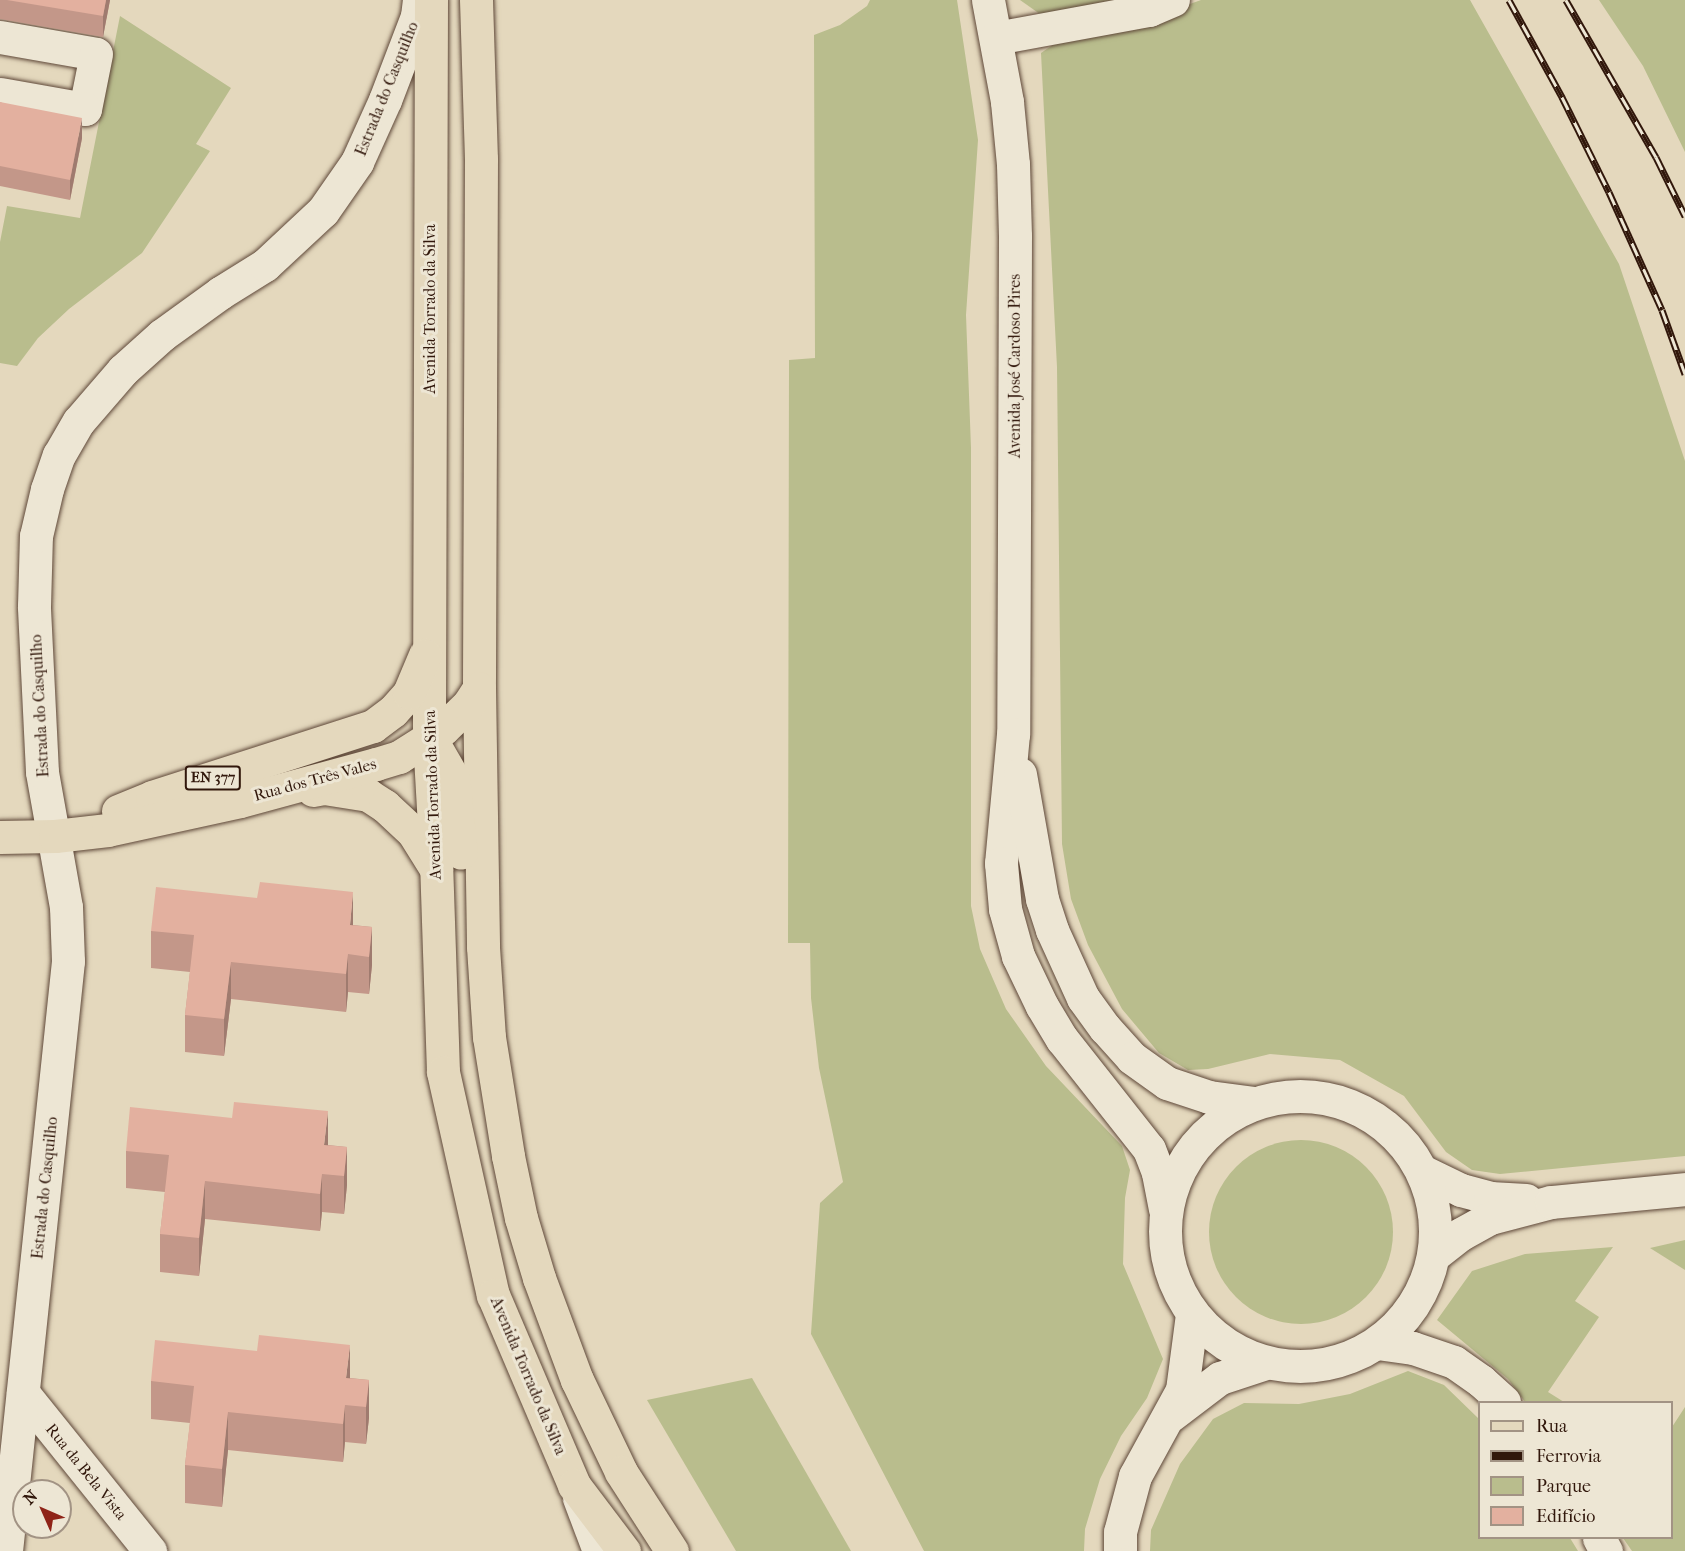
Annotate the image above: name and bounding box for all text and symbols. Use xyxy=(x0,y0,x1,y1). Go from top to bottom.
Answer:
street label: Estrada do Casquilho xyxy=(351,19,423,159)
street label: Avenida Torrado da Silva xyxy=(420,224,440,394)
street label: Avenida José Cardoso Pires xyxy=(1005,274,1025,458)
street label: Estrada do Casquilho xyxy=(27,634,53,778)
street label: Avenida Torrado da Silva xyxy=(420,710,446,880)
street label: Rua dos Três Vales xyxy=(252,754,378,806)
road number: EN 377 xyxy=(184,766,242,790)
street label: Estrada do Casquilho xyxy=(28,1116,62,1260)
street label: Avenida Torrado da Silva xyxy=(486,1294,570,1458)
legend xyxy=(1478,1401,1673,1539)
text: Rua xyxy=(1536,1416,1567,1437)
street label: Rua da Bela Vista xyxy=(41,1420,131,1524)
text: Ferrovia xyxy=(1536,1446,1601,1467)
text: Parque xyxy=(1536,1476,1591,1497)
north arrow xyxy=(12,1479,72,1539)
text: N xyxy=(19,1486,41,1508)
text: Edifício xyxy=(1536,1506,1595,1527)

